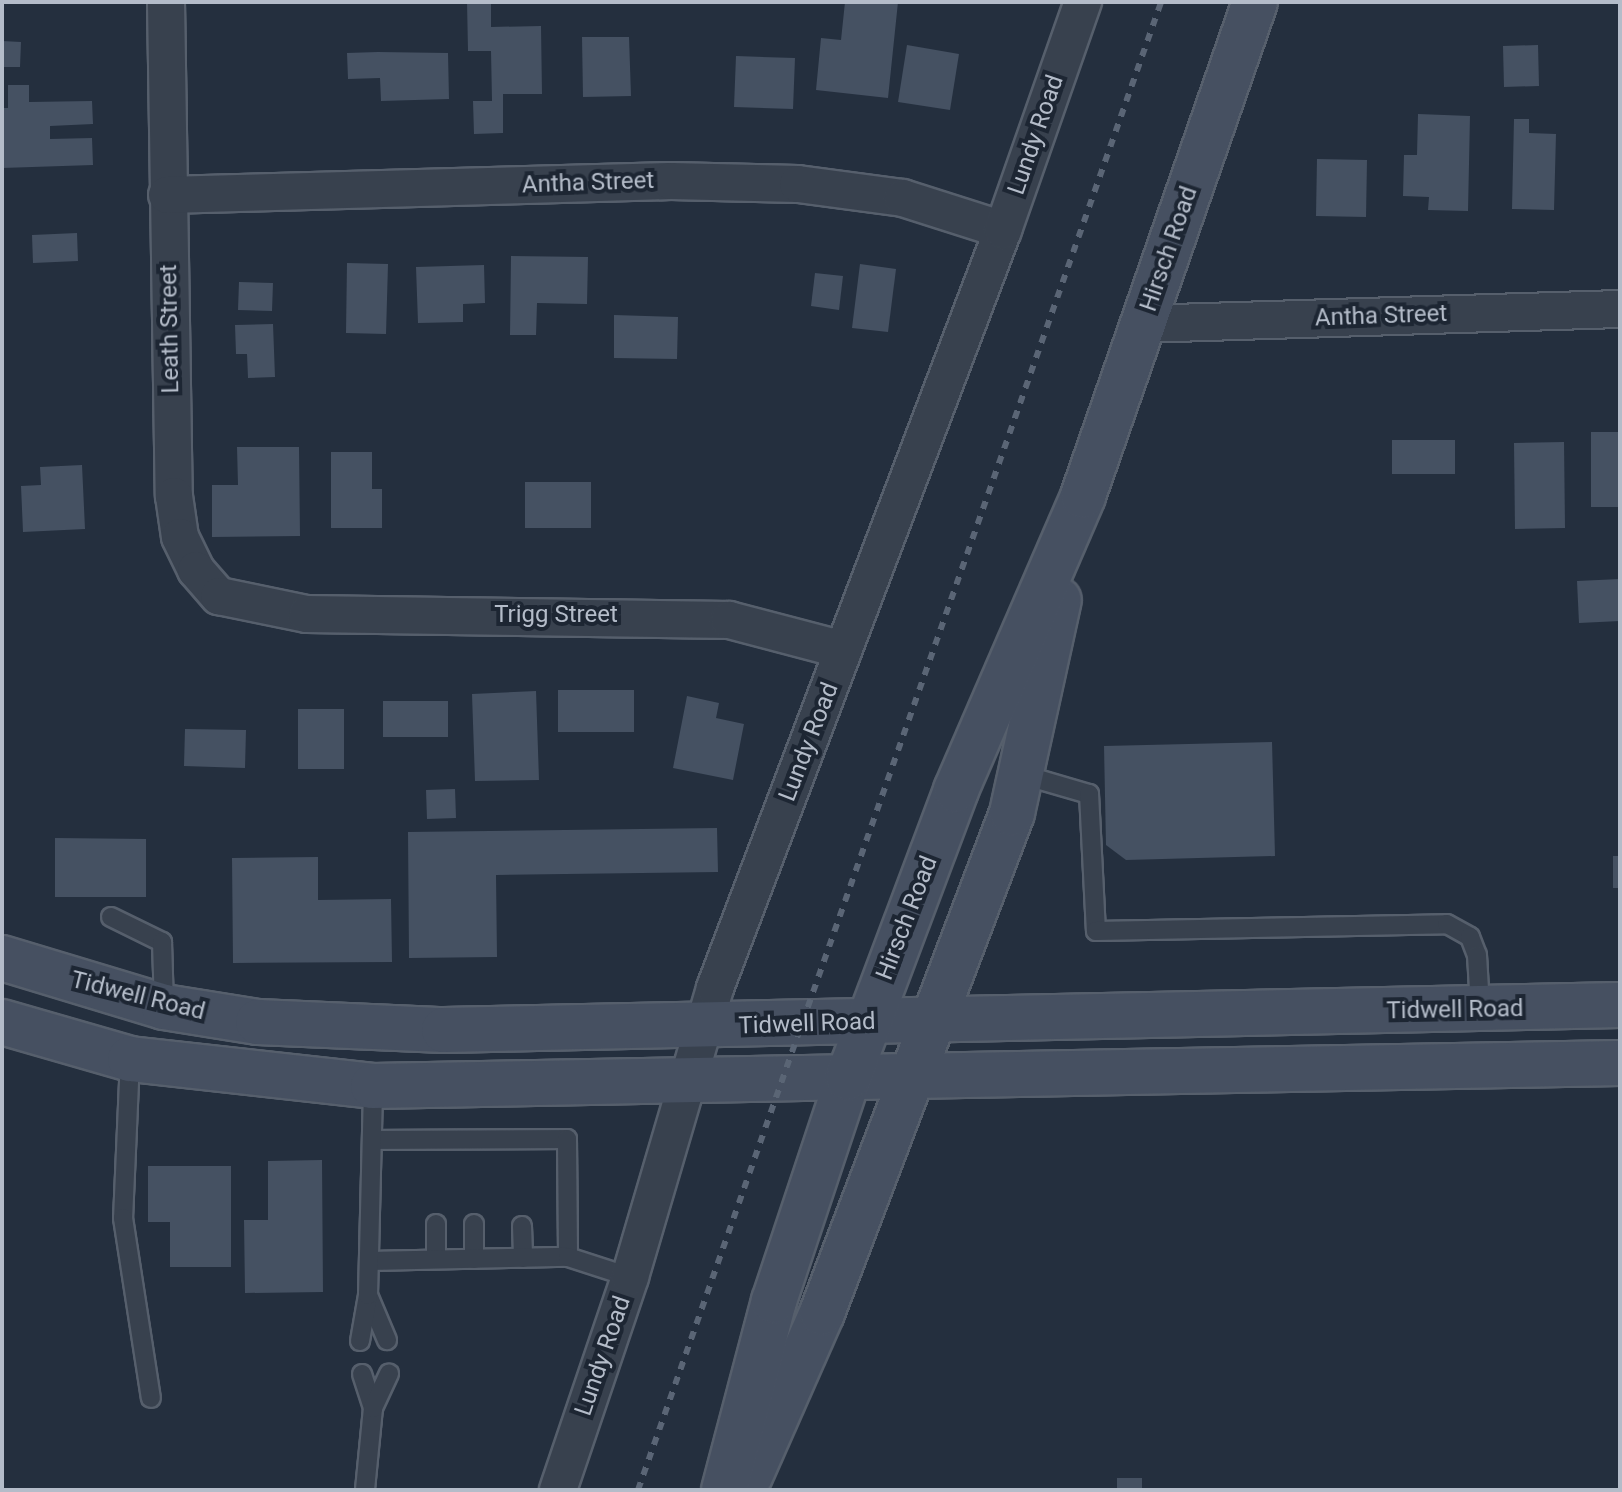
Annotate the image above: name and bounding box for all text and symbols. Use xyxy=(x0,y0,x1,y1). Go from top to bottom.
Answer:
street label: Lundy Road xyxy=(1002,71,1070,199)
street label: Antha Street xyxy=(521,166,655,200)
street label: Hirsch Road xyxy=(1134,183,1204,315)
street label: Leath Street xyxy=(154,264,186,394)
street label: Antha Street xyxy=(1314,299,1448,333)
street label: Trigg Street xyxy=(494,601,618,629)
street label: Lundy Road xyxy=(773,679,845,805)
street label: Hirsch Road xyxy=(870,852,944,984)
street label: Tidwell Road xyxy=(68,965,208,1027)
street label: Tidwell Road xyxy=(1386,994,1524,1026)
street label: Tidwell Road xyxy=(738,1007,876,1041)
street label: Lundy Road xyxy=(569,1292,637,1420)

